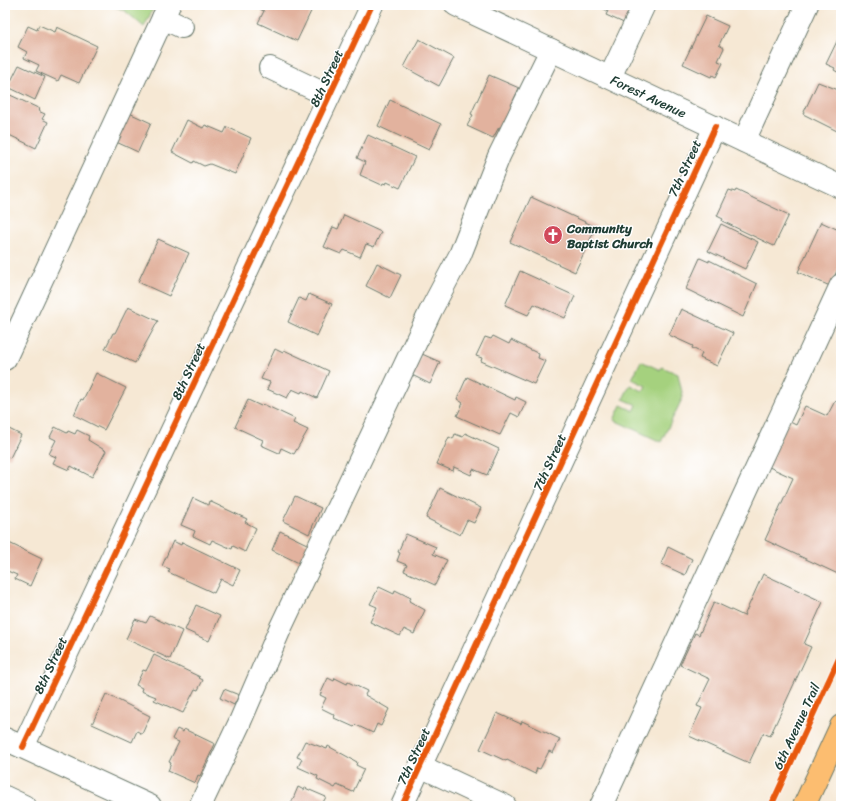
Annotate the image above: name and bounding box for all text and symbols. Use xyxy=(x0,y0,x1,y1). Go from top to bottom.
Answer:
street label: 8th Street xyxy=(303,45,350,111)
street label: Forest Avenue xyxy=(606,69,691,125)
street label: 7th Street xyxy=(661,135,708,201)
place label: Community Baptist Church xyxy=(566,217,653,255)
church icon: Community Baptist Church xyxy=(542,224,564,246)
street label: 8th Street xyxy=(165,338,212,404)
street label: 7th Street xyxy=(526,429,573,495)
street label: 8th Street xyxy=(27,632,74,698)
street label: 6th Avenue Trail xyxy=(766,679,827,773)
street label: 7th Street xyxy=(390,723,437,789)

